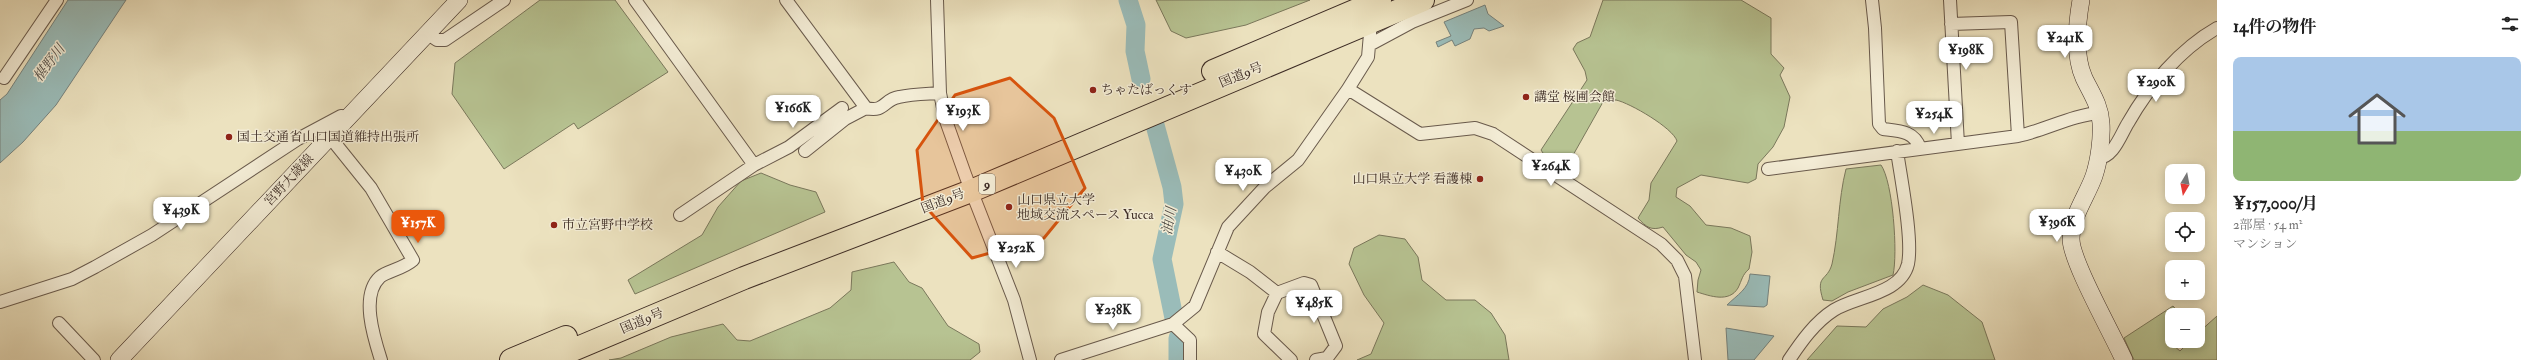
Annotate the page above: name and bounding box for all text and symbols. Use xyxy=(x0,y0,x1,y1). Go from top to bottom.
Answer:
icon: filters xyxy=(2499,13,2521,35)
text: 14件の物件 xyxy=(2233,16,2316,37)
pin: ¥241K xyxy=(2037,25,2093,59)
text: ¥241K xyxy=(2046,30,2084,46)
pin: ¥198K xyxy=(1938,37,1994,71)
water label: 椹野川 xyxy=(30,40,70,85)
text: ¥198K xyxy=(1948,42,1984,58)
street label: 国道9号 xyxy=(1217,59,1265,91)
pin: ¥290K xyxy=(2128,69,2184,103)
text: ¥290K xyxy=(2137,74,2175,90)
place label: ちゃたばっくす xyxy=(1101,82,1192,98)
icon: home xyxy=(2341,83,2413,155)
marker: ちゃたばっくす xyxy=(1088,85,1098,95)
place label: 講堂 桜圃会館 xyxy=(1534,89,1615,105)
marker: 講堂 桜圃会館 xyxy=(1521,92,1531,102)
pin: ¥166K xyxy=(765,95,821,129)
pin: ¥193K xyxy=(935,98,991,132)
text: ¥166K xyxy=(775,100,811,116)
pin: ¥254K xyxy=(1906,101,1962,135)
text: ¥193K xyxy=(945,103,981,119)
text: ¥254K xyxy=(1915,106,1953,122)
place label: 国土交通省山口国道維持出張所 xyxy=(237,129,419,145)
marker: 国土交通省山口国道維持出張所 xyxy=(224,132,234,142)
street label: 宮野大歳線 xyxy=(261,151,317,209)
pin: ¥264K xyxy=(1523,153,1579,187)
pin: ¥430K xyxy=(1215,158,1271,192)
text: ¥264K xyxy=(1531,158,1571,174)
text: ¥430K xyxy=(1224,163,1262,179)
north arrow xyxy=(2165,164,2205,204)
map controls xyxy=(2165,164,2205,348)
place label: 山口県立大学 看護棟 xyxy=(1352,171,1472,187)
road number: 9 xyxy=(979,174,995,194)
marker: 山口県立大学 看護棟 xyxy=(1475,174,1485,184)
street label: 国道9号 xyxy=(919,185,967,217)
place label: 山口県立大学 地域交流スペース Yucca xyxy=(1017,192,1154,223)
text: ¥157,000/月 xyxy=(2233,193,2318,214)
pin: ¥439K xyxy=(153,197,209,231)
text: ¥439K xyxy=(162,202,200,218)
marker: 山口県立大学 地域交流スペース Yucca xyxy=(1004,202,1014,212)
water label: 油川 xyxy=(1158,204,1180,236)
pin: ¥396K xyxy=(2029,209,2085,243)
pin: ¥157K xyxy=(390,210,446,244)
button: locate xyxy=(2165,212,2205,252)
text: ¥396K xyxy=(2038,214,2076,230)
text: ¥157K xyxy=(400,215,436,231)
place label: 市立宮野中学校 xyxy=(562,217,653,233)
text: 2部屋 · 54 m² xyxy=(2233,217,2303,233)
marker: 市立宮野中学校 xyxy=(549,220,559,230)
pin: ¥252K xyxy=(988,235,1044,269)
text: マンション xyxy=(2233,236,2297,252)
text: ¥252K xyxy=(997,240,1035,256)
button: + xyxy=(2165,260,2205,300)
pin: ¥485K xyxy=(1286,290,1342,324)
text: ¥485K xyxy=(1295,295,1333,311)
pin: ¥238K xyxy=(1085,297,1141,331)
text: ¥238K xyxy=(1095,302,1131,318)
street label: 国道9号 xyxy=(618,305,666,337)
button: − xyxy=(2165,308,2205,348)

